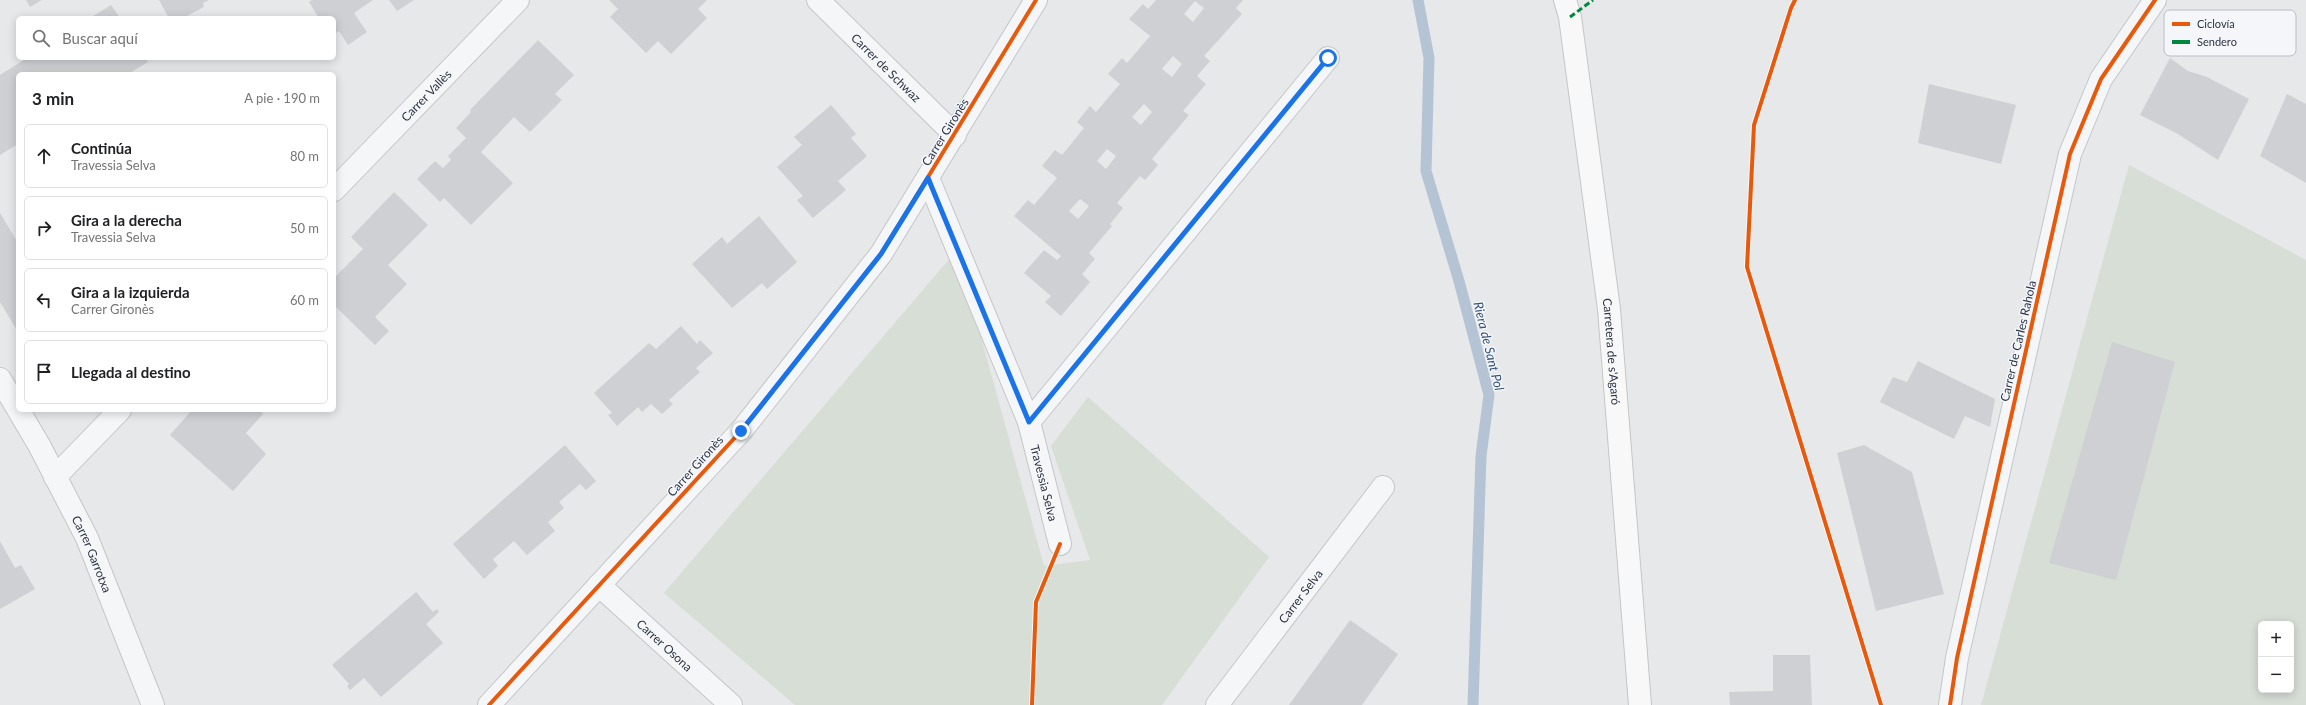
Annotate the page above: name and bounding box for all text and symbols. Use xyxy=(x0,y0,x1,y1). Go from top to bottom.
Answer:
legend xyxy=(2164,10,2296,56)
search box xyxy=(16,16,336,60)
text: Ciclovía xyxy=(2197,17,2235,30)
icon: search xyxy=(30,27,52,49)
text: Buscar aquí xyxy=(62,29,138,47)
street label: Carrer de Schwaz xyxy=(848,30,925,105)
text: Sendero xyxy=(2197,35,2237,48)
route start xyxy=(1319,49,1337,67)
street label: Carrer Vallès xyxy=(397,66,454,124)
text: 3 min xyxy=(32,88,74,109)
text: A pie · 190 m xyxy=(244,90,320,106)
street label: Carrer Gironès xyxy=(918,95,972,169)
text: Continúa xyxy=(71,139,132,157)
icon: ahead xyxy=(33,145,55,167)
text: 80 m xyxy=(290,148,319,164)
text: Travessia Selva xyxy=(71,157,156,173)
text: Gira a la derecha xyxy=(71,211,182,229)
icon: right xyxy=(33,217,55,239)
text: 50 m xyxy=(290,220,319,236)
text: Travessia Selva xyxy=(71,229,156,245)
street label: Carrer de Carles Rahola xyxy=(1997,279,2039,403)
text: Gira a la izquierda xyxy=(71,283,190,301)
icon: left xyxy=(33,289,55,311)
text: 60 m xyxy=(290,292,319,308)
street label: Carretera de s'Agaró xyxy=(1600,297,1624,406)
water label: Riera de Sant Pol xyxy=(1470,300,1508,392)
text: Carrer Gironès xyxy=(71,301,154,317)
icon: arrive xyxy=(33,361,55,383)
text: Llegada al destino xyxy=(71,363,191,381)
route end xyxy=(732,422,750,440)
street label: Carrer Gironès xyxy=(664,432,726,500)
street label: Travessia Selva xyxy=(1028,443,1061,523)
street label: Carrer Garrotxa xyxy=(69,513,115,595)
street label: Carrer Selva xyxy=(1275,566,1325,626)
street label: Carrer Osona xyxy=(634,616,696,674)
map controls xyxy=(2258,621,2294,693)
button: + xyxy=(2258,621,2294,657)
button: − xyxy=(2258,657,2294,693)

